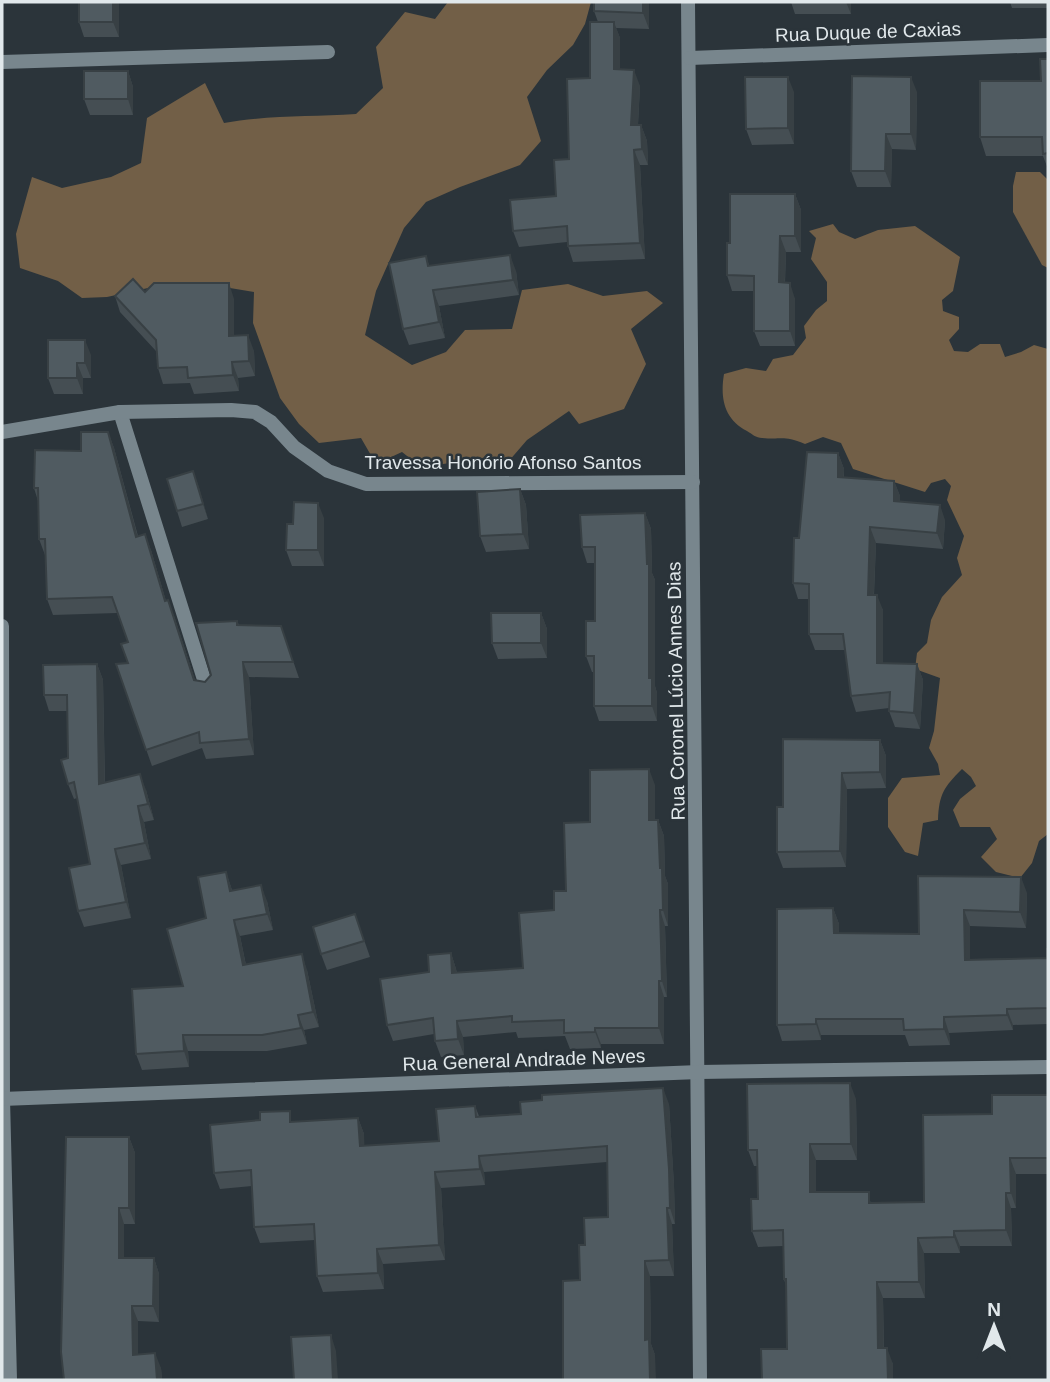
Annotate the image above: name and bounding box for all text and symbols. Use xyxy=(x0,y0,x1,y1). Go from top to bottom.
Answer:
street label: Rua Duque de Caxias xyxy=(775,18,961,46)
street label: Travessa Honório Afonso Santos xyxy=(364,452,642,473)
street label: Rua Coronel Lúcio Annes Dias xyxy=(663,561,689,821)
street label: Rua General Andrade Neves xyxy=(402,1045,646,1075)
north arrow xyxy=(959,1291,1029,1361)
text: N xyxy=(987,1299,1001,1320)

